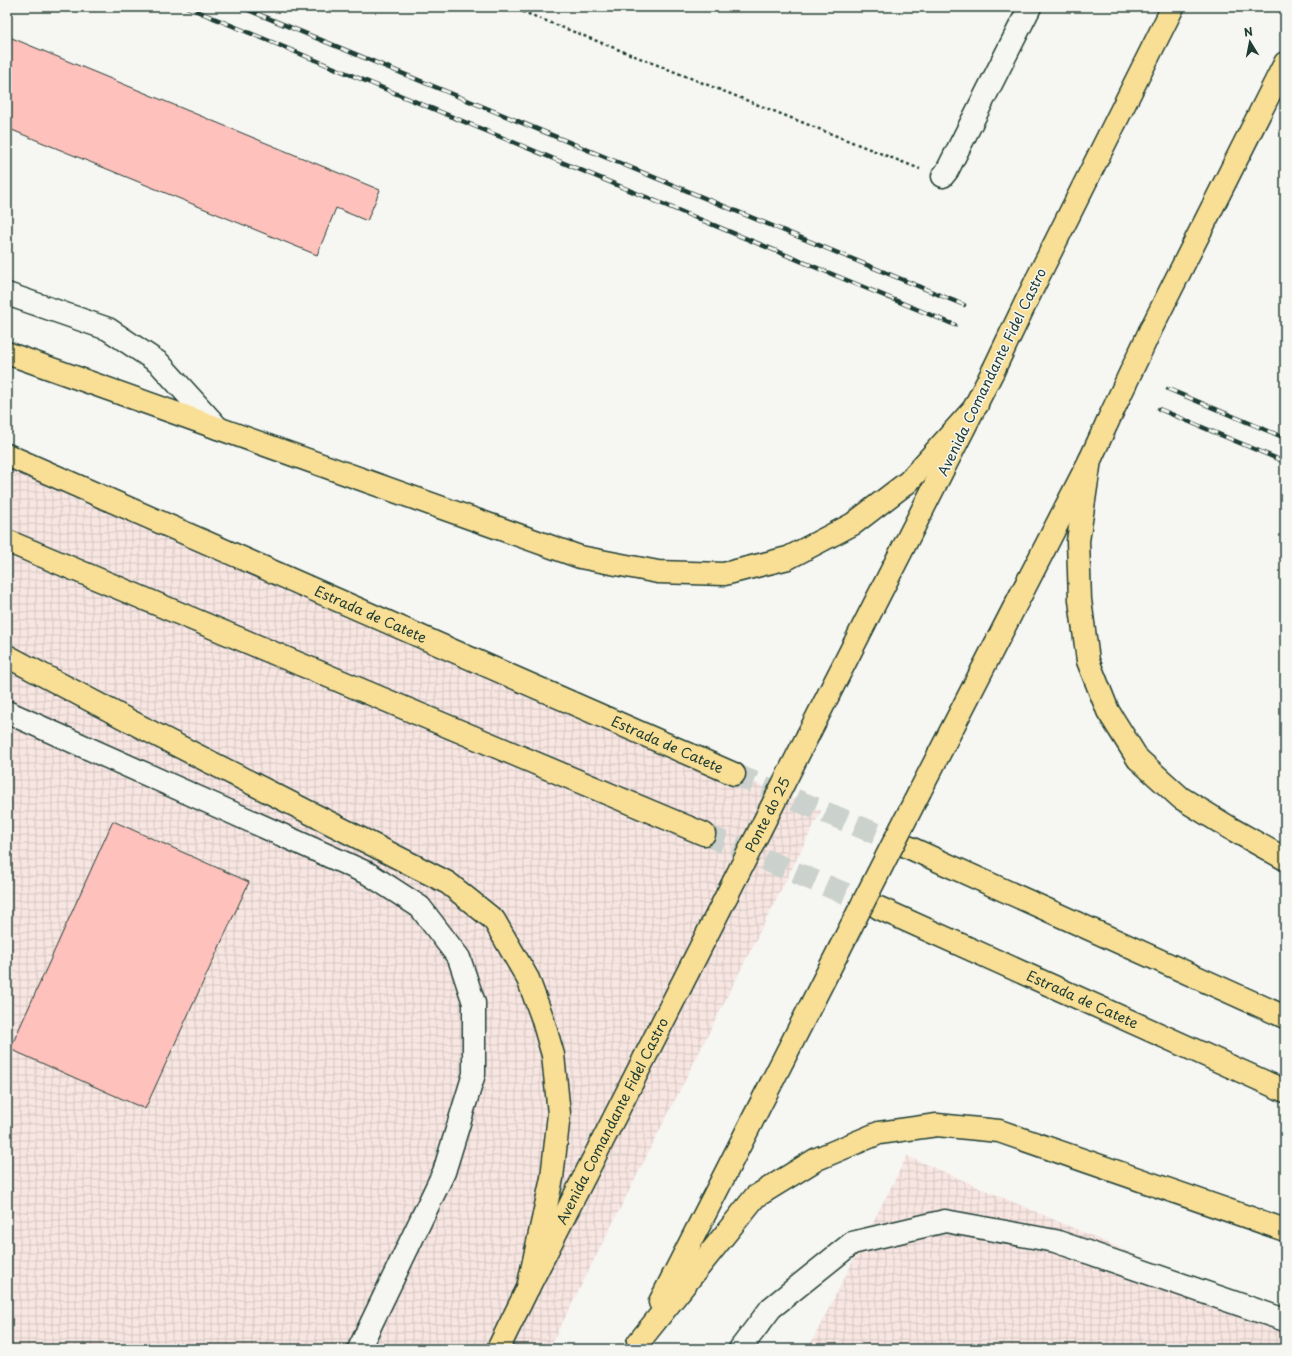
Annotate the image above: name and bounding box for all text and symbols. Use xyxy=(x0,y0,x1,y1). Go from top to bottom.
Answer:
north arrow xyxy=(1230,22,1270,62)
text: N xyxy=(1242,22,1254,41)
street label: Avenida Comandante Fidel Castro xyxy=(932,264,1051,479)
street label: Estrada de Catete xyxy=(311,580,430,648)
street label: Estrada de Catete xyxy=(608,710,727,778)
street label: Ponte do 25 xyxy=(739,773,795,856)
street label: Estrada de Catete xyxy=(1023,965,1142,1034)
street label: Avenida Comandante Fidel Castro xyxy=(551,1014,673,1228)

